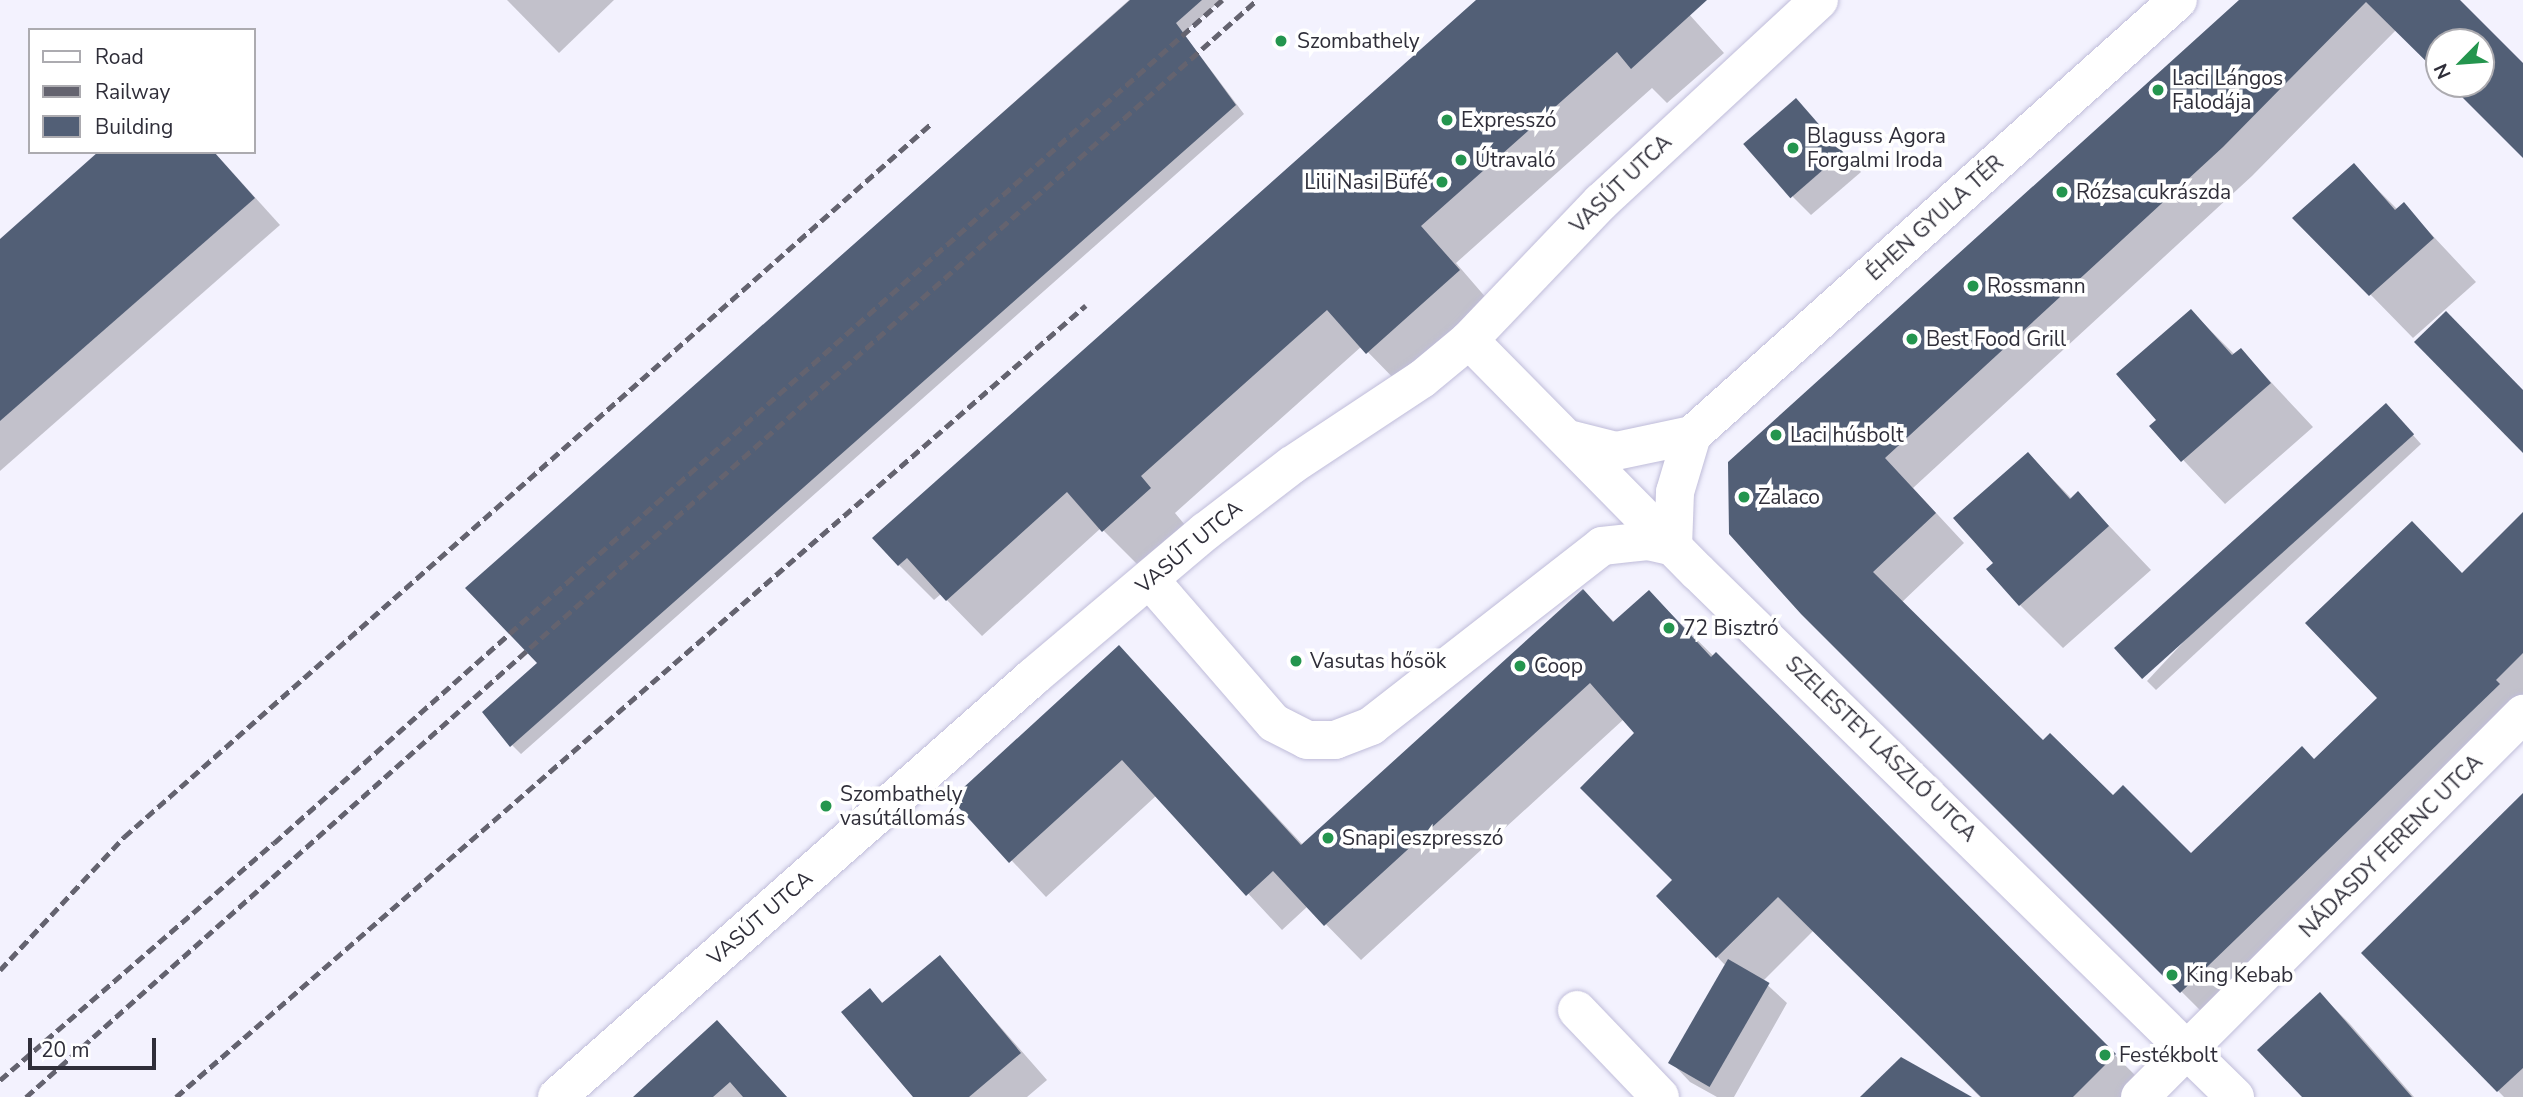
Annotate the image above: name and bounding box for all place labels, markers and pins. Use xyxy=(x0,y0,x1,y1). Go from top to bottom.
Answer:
place label: Szombathely xyxy=(1297,28,1420,54)
marker: Szombathely xyxy=(1271,31,1291,51)
place label: Laci Lángos Falodája xyxy=(2172,65,2283,115)
marker: Laci Lángos Falodája xyxy=(2150,82,2166,98)
place label: Expresszó xyxy=(1461,107,1556,133)
marker: Expresszó xyxy=(1439,112,1455,128)
place label: Blaguss Agora Forgalmi Iroda xyxy=(1807,123,1946,173)
marker: Blaguss Agora Forgalmi Iroda xyxy=(1785,140,1801,156)
place label: Útravaló xyxy=(1475,147,1556,173)
marker: Útravaló xyxy=(1453,152,1469,168)
place label: Lili Nasi Büfé xyxy=(1304,169,1428,195)
marker: Lili Nasi Büfé xyxy=(1434,174,1450,190)
place label: Rózsa cukrászda xyxy=(2076,179,2231,205)
marker: Rózsa cukrászda xyxy=(2054,184,2070,200)
place label: Rossmann xyxy=(1987,273,2086,299)
marker: Rossmann xyxy=(1965,278,1981,294)
place label: Best Food Grill xyxy=(1926,326,2066,352)
marker: Best Food Grill xyxy=(1904,331,1920,347)
place label: Laci húsbolt xyxy=(1790,422,1904,448)
marker: Laci húsbolt xyxy=(1768,427,1784,443)
place label: Zalaco xyxy=(1758,484,1820,510)
marker: Zalaco xyxy=(1736,489,1752,505)
place label: 72 Bisztró xyxy=(1683,615,1779,641)
marker: 72 Bisztró xyxy=(1661,620,1677,636)
place label: Vasutas hősök xyxy=(1310,648,1446,674)
marker: Vasutas hősök xyxy=(1288,653,1304,669)
place label: Coop xyxy=(1534,653,1583,679)
marker: Coop xyxy=(1512,658,1528,674)
place label: Szombathely vasútállomás xyxy=(840,781,965,831)
marker: Szombathely vasútállomás xyxy=(818,798,834,814)
place label: Snapi eszpresszó xyxy=(1342,825,1503,851)
marker: Snapi eszpresszó xyxy=(1320,830,1336,846)
place label: King Kebab xyxy=(2186,962,2293,988)
marker: King Kebab xyxy=(2164,967,2180,983)
place label: Festékbolt xyxy=(2119,1042,2217,1068)
marker: Festékbolt xyxy=(2097,1047,2113,1063)

